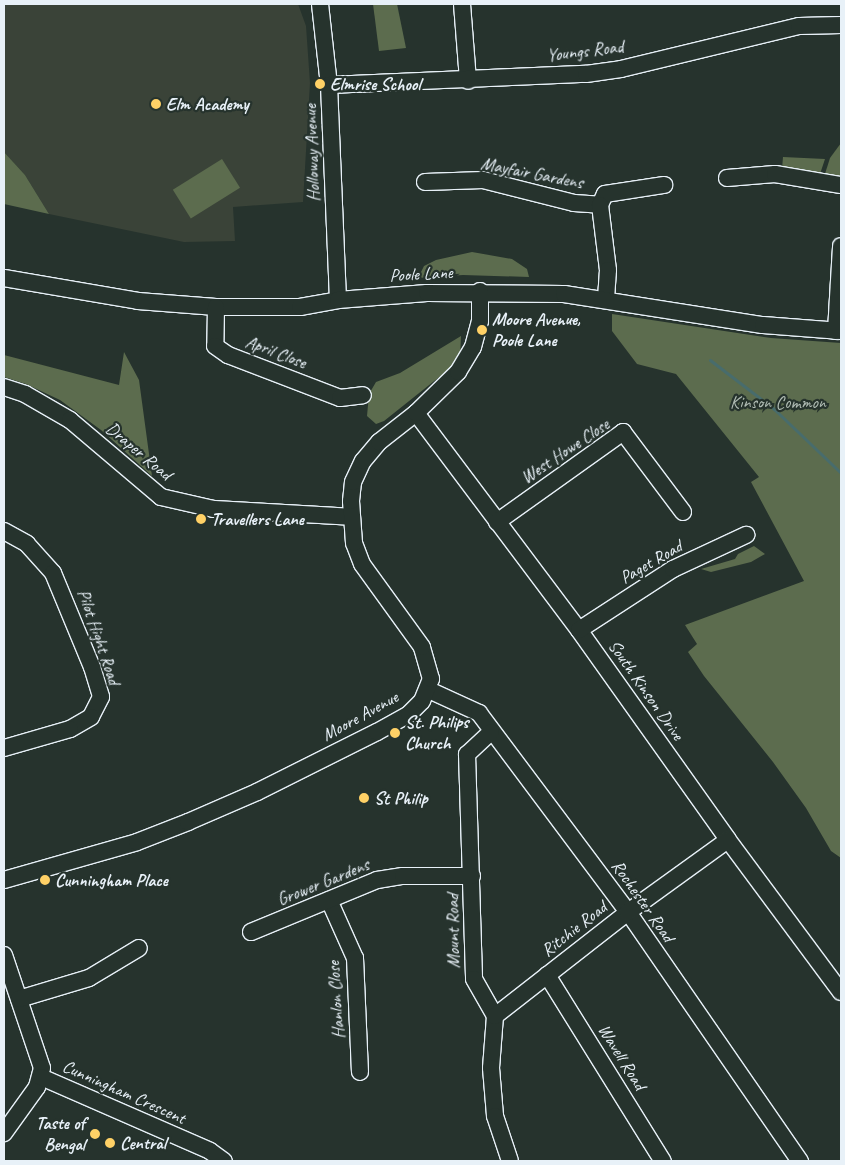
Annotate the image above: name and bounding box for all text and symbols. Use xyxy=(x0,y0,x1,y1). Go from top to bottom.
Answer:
street label: Youngs Road xyxy=(546,36,624,66)
place label: Elmrise School xyxy=(330,73,420,95)
marker: Elmrise School xyxy=(314,78,326,90)
place label: Elm Academy xyxy=(166,93,248,115)
marker: Elm Academy xyxy=(150,98,162,110)
street label: Holloway Avenue xyxy=(300,104,324,202)
street label: Mayfair Gardens xyxy=(479,153,585,193)
street label: Poole Lane xyxy=(389,262,453,286)
place label: Moore Avenue, Poole Lane xyxy=(492,309,581,352)
marker: Moore Avenue, Poole Lane xyxy=(476,324,488,336)
street label: April Close xyxy=(243,331,309,373)
park label: Kinson Common xyxy=(730,391,826,413)
street label: West Howe Close xyxy=(517,414,613,488)
street label: Draper Road xyxy=(102,418,176,484)
place label: Travellers Lane xyxy=(211,508,304,530)
marker: Travellers Lane xyxy=(195,513,207,525)
street label: Paget Road xyxy=(616,536,686,588)
street label: Pilot Hight Road xyxy=(72,586,126,688)
street label: South Kinson Drive xyxy=(603,635,689,745)
street label: Moore Avenue xyxy=(318,686,402,746)
place label: St. Philips Church xyxy=(405,712,469,754)
marker: St. Philips Church xyxy=(389,727,401,739)
place label: St Philip xyxy=(374,787,428,809)
marker: St Philip xyxy=(358,792,370,804)
street label: Grower Gardens xyxy=(274,854,372,910)
street label: Rochester Road xyxy=(607,856,679,946)
place label: Cunningham Place xyxy=(55,869,168,891)
marker: Cunningham Place xyxy=(39,874,51,886)
street label: Mount Road xyxy=(442,894,464,968)
street label: Ritchie Road xyxy=(537,897,611,961)
street label: Hanlon Close xyxy=(323,960,349,1040)
street label: Wavell Road xyxy=(594,1020,650,1094)
street label: Cunningham Crescent xyxy=(59,1055,189,1129)
place label: Taste of Bengal xyxy=(36,1113,85,1156)
marker: Taste of Bengal xyxy=(89,1128,101,1140)
place label: Central xyxy=(120,1132,166,1154)
marker: Central xyxy=(104,1137,116,1149)

